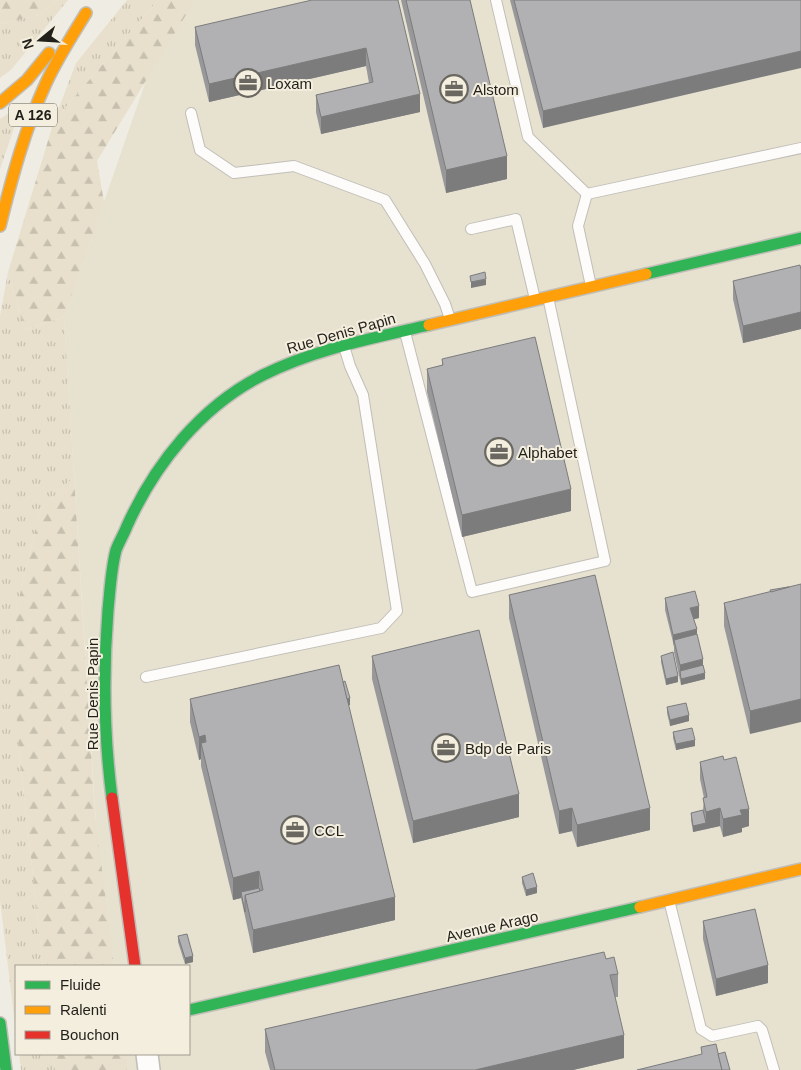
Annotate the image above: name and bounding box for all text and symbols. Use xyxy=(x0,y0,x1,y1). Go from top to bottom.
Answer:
north arrow xyxy=(15,15,65,65)
text: N xyxy=(18,37,37,51)
office icon: Loxam xyxy=(233,68,263,98)
office icon: Alstom xyxy=(439,74,469,104)
place label: Loxam xyxy=(267,75,312,92)
place label: Alstom xyxy=(473,81,519,98)
road number: A 126 xyxy=(9,104,57,126)
street label: Rue Denis Papin xyxy=(285,309,397,357)
office icon: Alphabet xyxy=(484,437,514,467)
place label: Alphabet xyxy=(518,444,578,461)
street label: Rue Denis Papin xyxy=(84,638,101,750)
office icon: Bdp de Paris xyxy=(431,733,461,763)
place label: Bdp de Paris xyxy=(465,740,551,757)
office icon: CCL xyxy=(280,815,310,845)
place label: CCL xyxy=(314,822,344,839)
street label: Avenue Arago xyxy=(444,907,540,945)
legend xyxy=(15,965,190,1055)
text: Fluide xyxy=(60,976,101,993)
text: Ralenti xyxy=(60,1001,107,1018)
text: Bouchon xyxy=(60,1026,119,1043)

